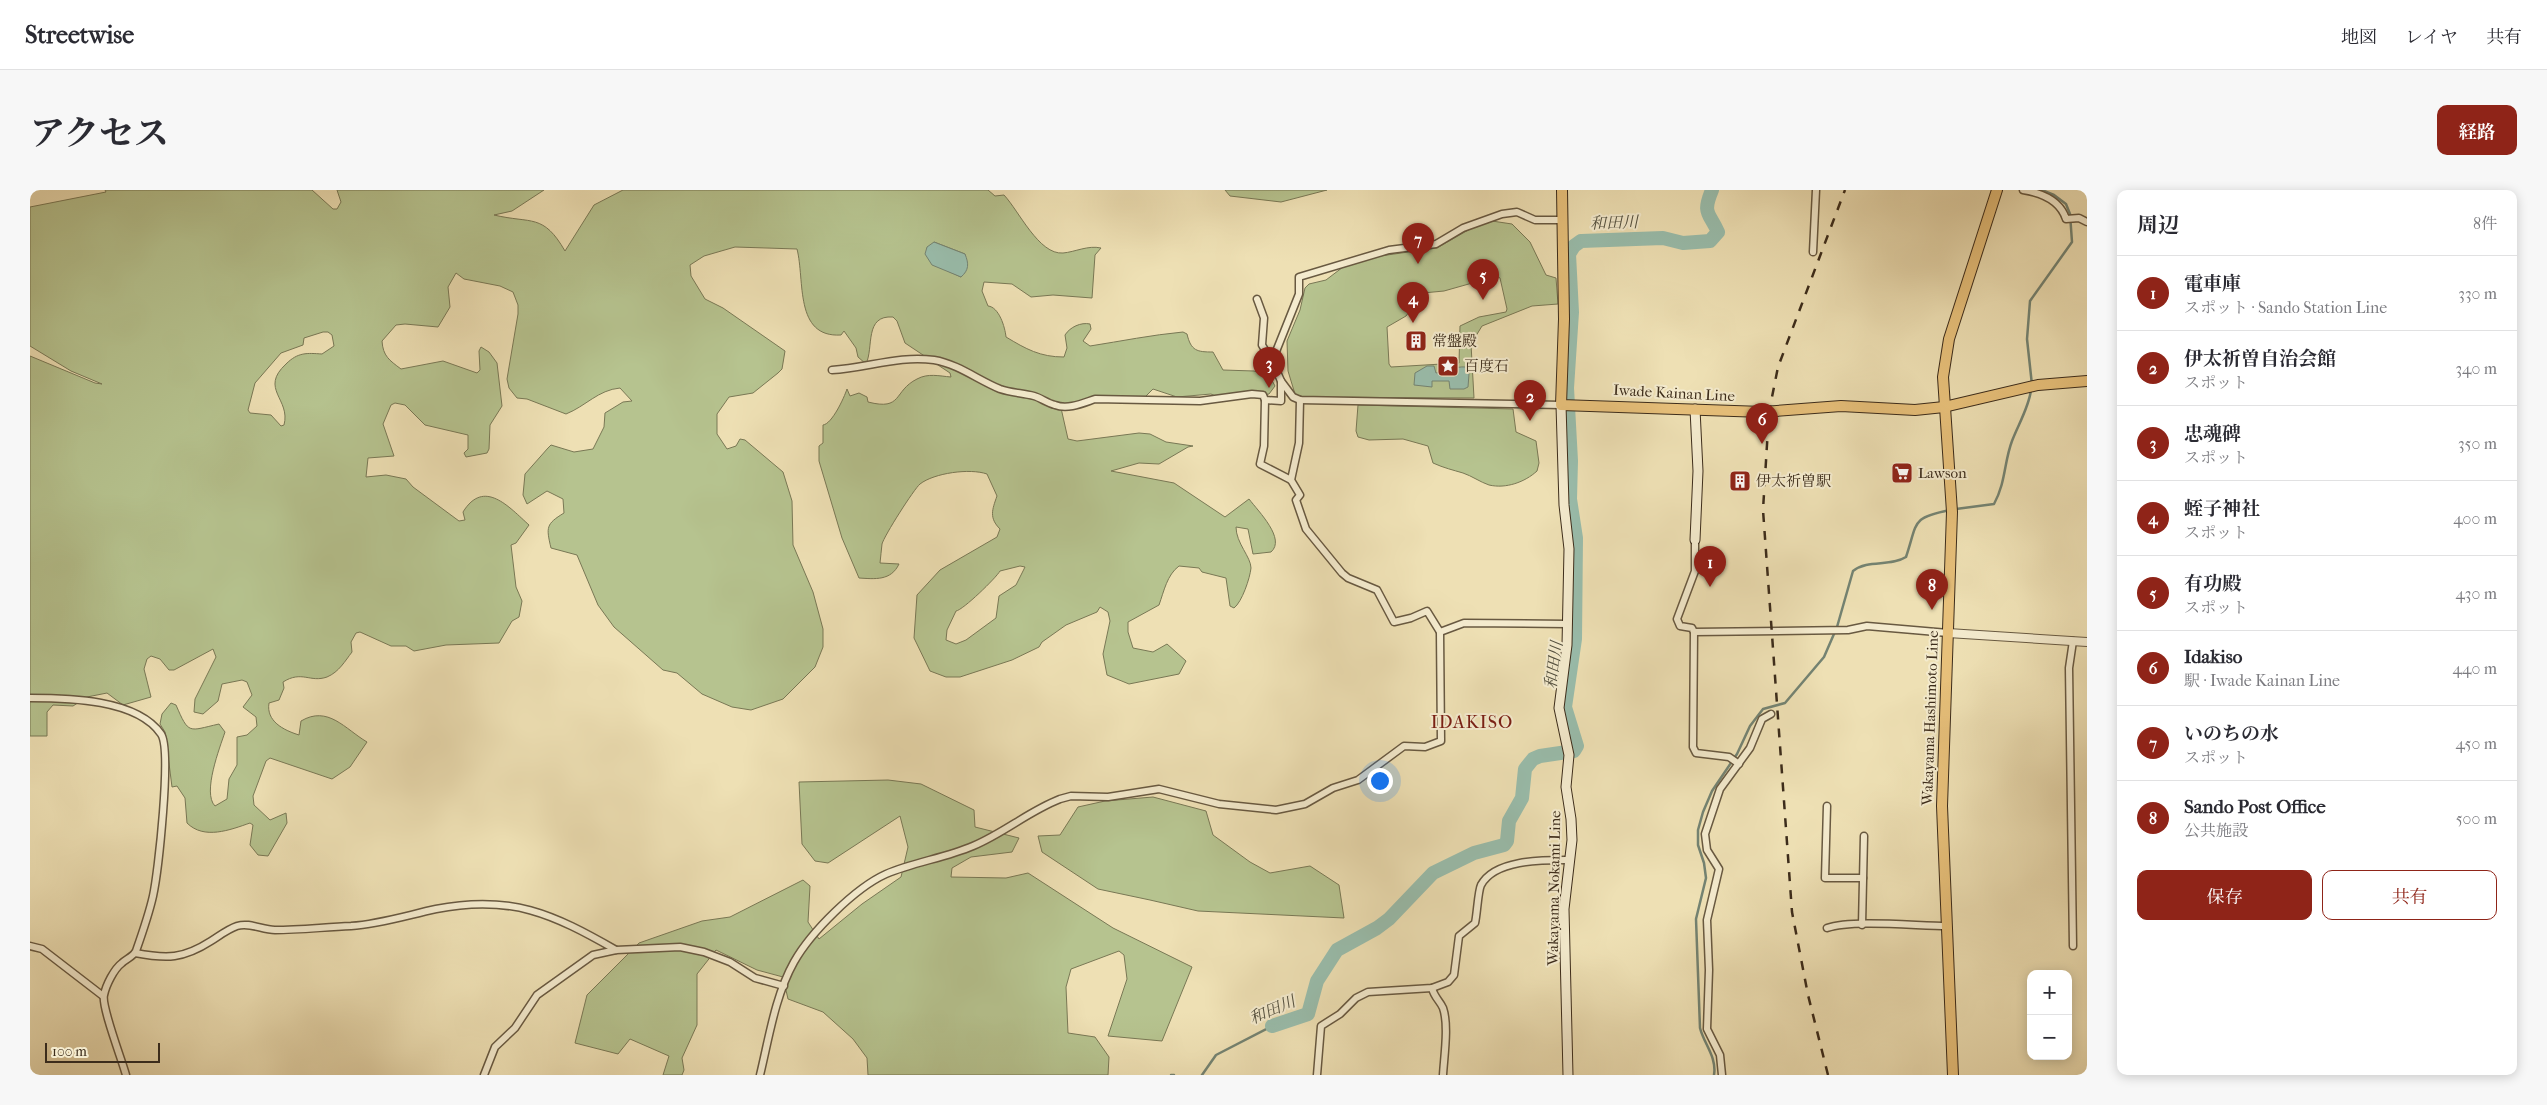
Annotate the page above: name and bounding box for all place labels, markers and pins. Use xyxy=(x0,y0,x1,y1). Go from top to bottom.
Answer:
pin: 7 xyxy=(1402,223,1434,264)
pin: 5 xyxy=(1467,259,1499,300)
pin: 4 xyxy=(1397,282,1429,323)
building icon: 常盤殿 xyxy=(1404,329,1428,353)
place label: 常盤殿 xyxy=(1432,332,1477,350)
pin: 3 xyxy=(1253,347,1285,388)
place icon: 百度石 xyxy=(1436,354,1460,378)
place label: 百度石 xyxy=(1464,357,1509,375)
pin: 2 xyxy=(1514,380,1546,421)
pin: 6 xyxy=(1746,403,1778,444)
supermarket icon: Lawson xyxy=(1890,461,1914,485)
place label: Lawson xyxy=(1918,464,1967,482)
building icon: 伊太祈曽駅 xyxy=(1728,469,1752,493)
place label: 伊太祈曽駅 xyxy=(1756,472,1831,490)
pin: 1 xyxy=(1694,546,1726,587)
pin: 8 xyxy=(1916,569,1948,610)

